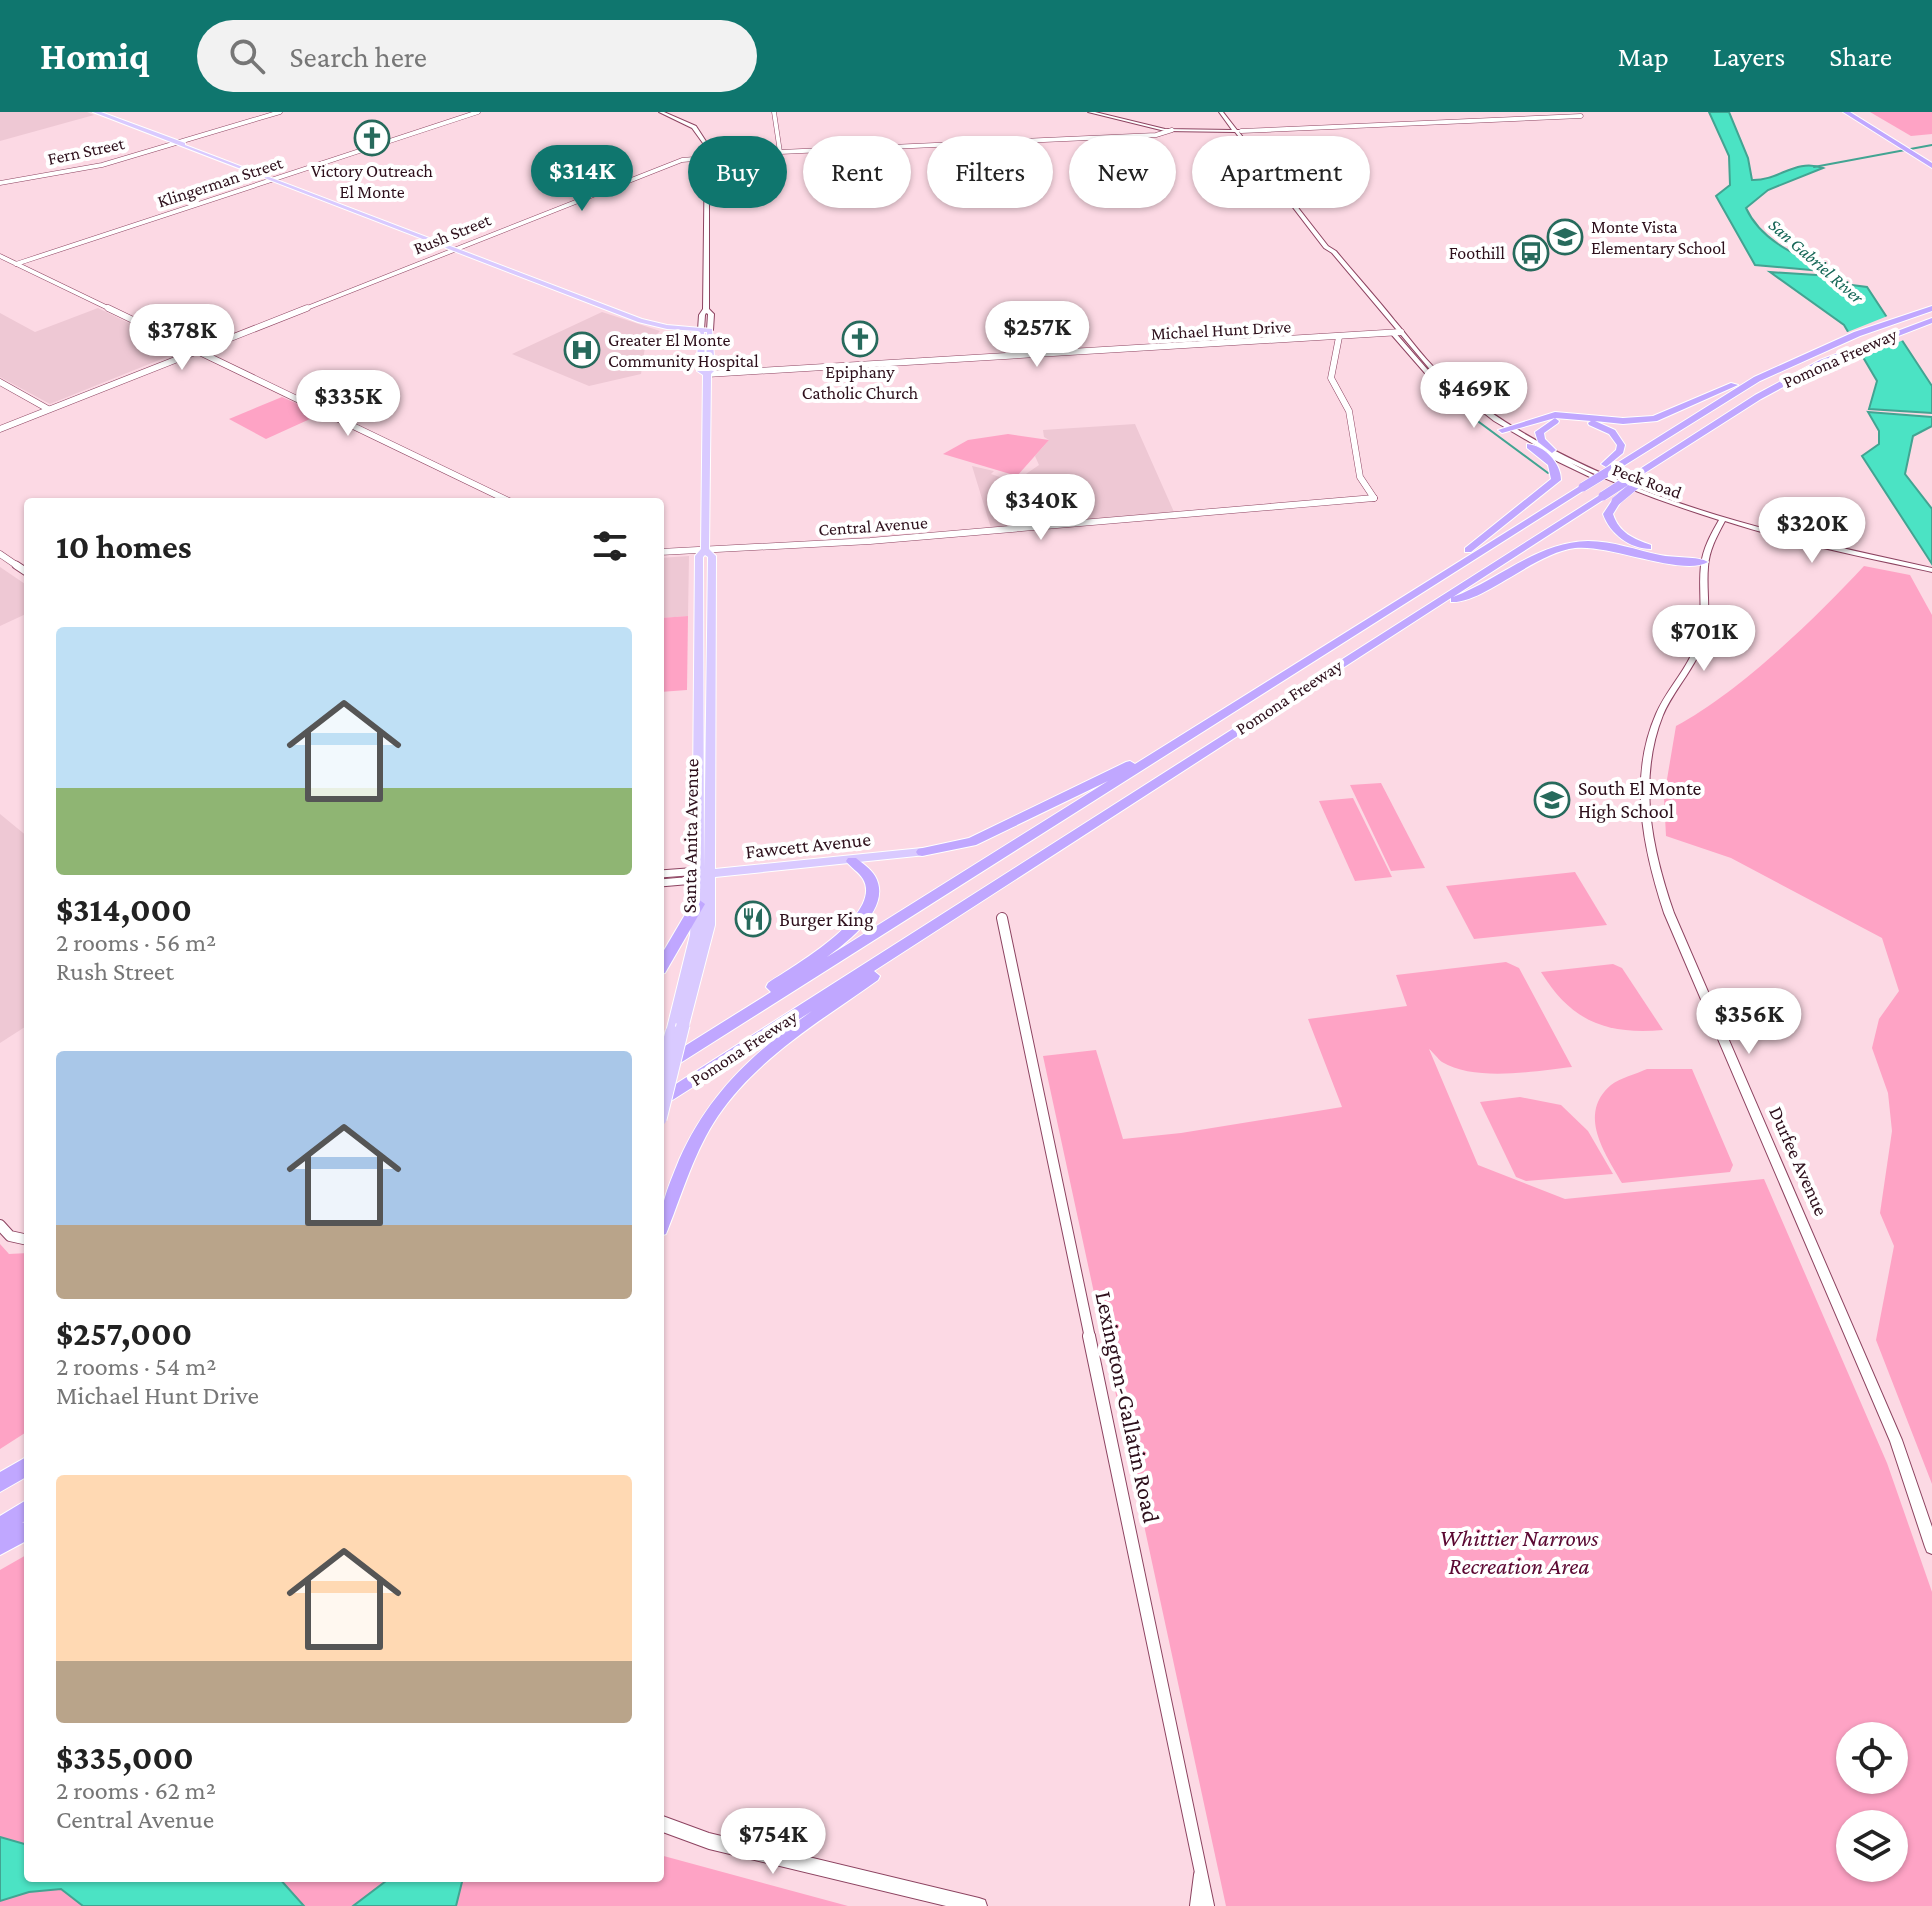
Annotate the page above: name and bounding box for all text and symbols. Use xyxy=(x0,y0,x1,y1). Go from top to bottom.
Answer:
search box xyxy=(197,20,757,92)
icon: search xyxy=(225,34,269,78)
text: Homiq xyxy=(40,35,149,77)
text: Search here xyxy=(289,40,427,73)
text: Map xyxy=(1618,41,1669,72)
text: Layers xyxy=(1713,41,1785,72)
text: Share xyxy=(1829,41,1892,72)
church icon: Victory Outreach El Monte xyxy=(353,119,391,157)
street label: Fern Street xyxy=(46,133,127,169)
chip: Buy xyxy=(688,136,787,208)
chip: Rent xyxy=(803,136,911,208)
chip: Filters xyxy=(927,136,1053,208)
chip: New xyxy=(1069,136,1176,208)
chip: Apartment xyxy=(1192,136,1370,208)
pin: $314K xyxy=(526,145,638,213)
street label: Klingerman Street xyxy=(155,152,286,212)
text: $314K xyxy=(549,156,615,185)
place label: Victory Outreach El Monte xyxy=(311,161,433,202)
street label: Rush Street xyxy=(410,209,495,259)
water label: San Gabriel River xyxy=(1765,215,1868,308)
place label: Monte Vista Elementary School xyxy=(1591,217,1726,258)
school or university icon: Monte Vista Elementary School xyxy=(1546,218,1584,256)
bus stop icon: Foothill xyxy=(1512,234,1550,272)
place label: Foothill xyxy=(1449,243,1505,263)
pin: $257K xyxy=(981,301,1093,369)
pin: $378K xyxy=(126,304,238,372)
text: $257K xyxy=(1003,312,1071,341)
text: $378K xyxy=(147,315,217,344)
street label: Michael Hunt Drive xyxy=(1150,316,1292,344)
church icon: Epiphany Catholic Church xyxy=(841,320,879,358)
street label: Pomona Freeway xyxy=(1780,324,1901,392)
place label: Greater El Monte Community Hospital xyxy=(608,330,759,371)
hospital icon: Greater El Monte Community Hospital xyxy=(563,331,601,369)
place label: Epiphany Catholic Church xyxy=(802,362,919,403)
pin: $469K xyxy=(1418,362,1530,430)
pin: $335K xyxy=(292,370,404,438)
text: $469K xyxy=(1438,373,1510,402)
text: $335K xyxy=(314,381,382,410)
street label: Peck Road xyxy=(1610,459,1685,503)
pin: $340K xyxy=(985,474,1097,542)
text: $340K xyxy=(1005,485,1077,514)
pin: $320K xyxy=(1756,497,1868,565)
text: $320K xyxy=(1776,508,1848,537)
street label: Central Avenue xyxy=(818,512,928,540)
icon: filters xyxy=(588,524,632,568)
text: 10 homes xyxy=(56,528,192,565)
pin: $701K xyxy=(1648,605,1760,673)
text: $701K xyxy=(1670,616,1738,645)
street label: Pomona Freeway xyxy=(1232,655,1346,739)
icon: home xyxy=(272,679,416,823)
street label: Santa Anita Avenue xyxy=(678,758,702,914)
place label: South El Monte High School xyxy=(1578,777,1702,823)
school or university icon: South El Monte High School xyxy=(1533,781,1571,819)
street label: Fawcett Avenue xyxy=(744,827,872,863)
text: $314,000 xyxy=(56,891,192,928)
restaurant icon: Burger King xyxy=(734,900,772,938)
place label: Burger King xyxy=(779,908,874,931)
text: 2 rooms · 56 m² xyxy=(56,928,216,957)
text: Rush Street xyxy=(56,957,174,986)
pin: $356K xyxy=(1693,988,1805,1056)
text: $356K xyxy=(1714,999,1784,1028)
street label: Pomona Freeway xyxy=(687,1006,801,1090)
icon: home xyxy=(272,1103,416,1247)
street label: Durfee Avenue xyxy=(1765,1103,1833,1219)
street label: Lexington-Gallatin Road xyxy=(1090,1289,1166,1526)
text: $257,000 xyxy=(56,1315,192,1352)
text: 2 rooms · 54 m² xyxy=(56,1352,216,1381)
text: Michael Hunt Drive xyxy=(56,1381,259,1410)
park label: Whittier Narrows Recreation Area xyxy=(1440,1524,1599,1579)
icon: home xyxy=(272,1527,416,1671)
map controls xyxy=(1836,1722,1908,1882)
button: locate xyxy=(1836,1722,1908,1794)
text: $335,000 xyxy=(56,1739,194,1776)
text: 2 rooms · 62 m² xyxy=(56,1776,216,1805)
text: Central Avenue xyxy=(56,1805,214,1834)
pin: $754K xyxy=(717,1808,829,1876)
button: layers xyxy=(1836,1810,1908,1882)
text: $754K xyxy=(739,1819,807,1848)

